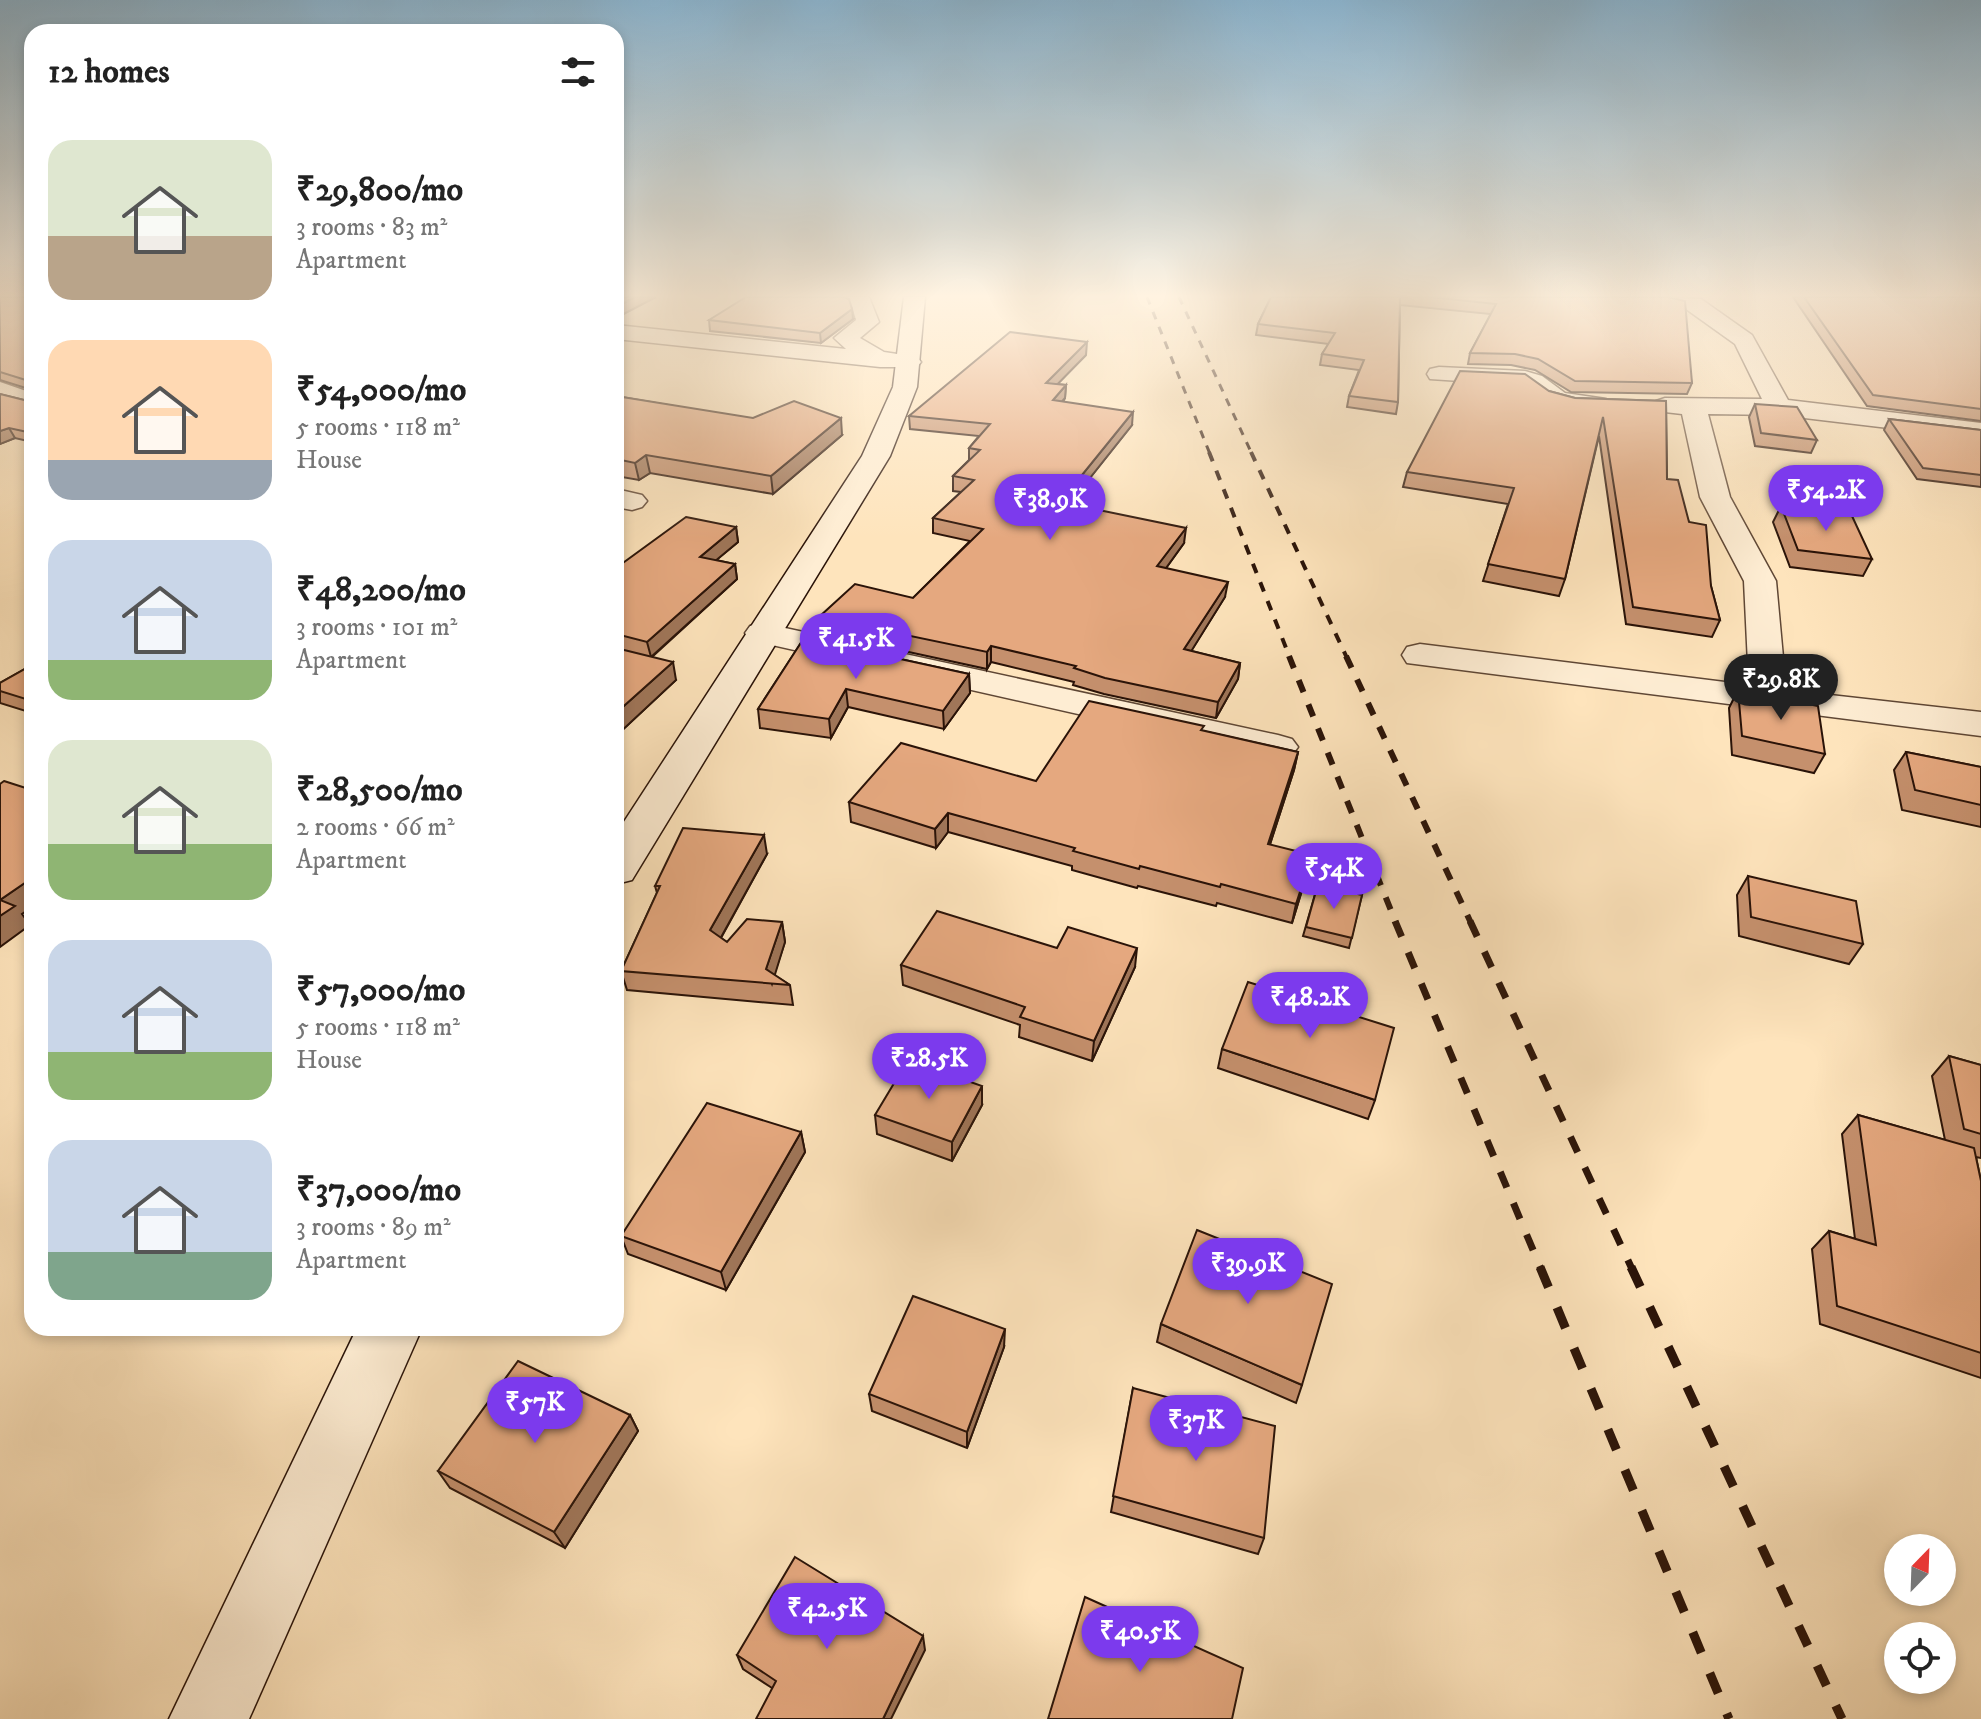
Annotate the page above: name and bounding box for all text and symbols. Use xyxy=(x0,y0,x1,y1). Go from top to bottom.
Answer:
icon: filters xyxy=(556,50,600,94)
text: 12 homes xyxy=(48,51,170,93)
text: ₹29,800/mo xyxy=(296,169,463,211)
icon: home xyxy=(112,172,208,268)
text: 3 rooms · 83 m² xyxy=(296,211,447,244)
text: Apartment xyxy=(296,244,407,277)
text: ₹54,000/mo xyxy=(296,369,466,411)
icon: home xyxy=(112,372,208,468)
text: 5 rooms · 118 m² xyxy=(296,411,460,444)
text: House xyxy=(296,444,362,477)
pin: ₹54.2K xyxy=(1761,465,1891,533)
pin: ₹38.9K xyxy=(985,474,1115,542)
text: ₹54.2K xyxy=(1786,474,1866,507)
text: ₹38.9K xyxy=(1013,483,1087,516)
text: ₹48,200/mo xyxy=(296,569,466,611)
icon: home xyxy=(112,572,208,668)
text: 3 rooms · 101 m² xyxy=(296,611,457,644)
pin: ₹41.5K xyxy=(791,613,921,681)
text: ₹41.5K xyxy=(818,622,894,655)
text: Apartment xyxy=(296,644,407,677)
pin: ₹29.8K xyxy=(1716,654,1846,722)
text: ₹29.8K xyxy=(1742,663,1820,696)
text: ₹28,500/mo xyxy=(296,769,463,811)
icon: home xyxy=(112,772,208,868)
text: 2 rooms · 66 m² xyxy=(296,811,455,844)
pin: ₹54K xyxy=(1287,843,1381,911)
text: Apartment xyxy=(296,844,407,877)
text: ₹54K xyxy=(1304,852,1364,885)
text: ₹57,000/mo xyxy=(296,969,465,1011)
icon: home xyxy=(112,972,208,1068)
pin: ₹48.2K xyxy=(1245,972,1375,1040)
text: ₹48.2K xyxy=(1270,981,1350,1014)
text: 5 rooms · 118 m² xyxy=(296,1011,460,1044)
pin: ₹28.5K xyxy=(864,1033,994,1101)
text: ₹28.5K xyxy=(890,1042,968,1075)
text: House xyxy=(296,1044,362,1077)
text: ₹37,000/mo xyxy=(296,1169,461,1211)
icon: home xyxy=(112,1172,208,1268)
text: 3 rooms · 89 m² xyxy=(296,1211,451,1244)
pin: ₹39.9K xyxy=(1183,1238,1313,1306)
text: Apartment xyxy=(296,1244,407,1277)
text: ₹39.9K xyxy=(1211,1247,1285,1280)
pin: ₹57K xyxy=(488,1377,582,1445)
text: ₹57K xyxy=(505,1386,565,1419)
pin: ₹37K xyxy=(1149,1395,1243,1463)
text: ₹37K xyxy=(1168,1404,1224,1437)
north arrow xyxy=(1884,1534,1956,1606)
map controls xyxy=(1884,1534,1956,1694)
pin: ₹42.5K xyxy=(762,1583,892,1651)
text: ₹42.5K xyxy=(787,1592,867,1625)
pin: ₹40.5K xyxy=(1075,1606,1205,1674)
text: ₹40.5K xyxy=(1100,1615,1180,1648)
button: locate xyxy=(1884,1622,1956,1694)

